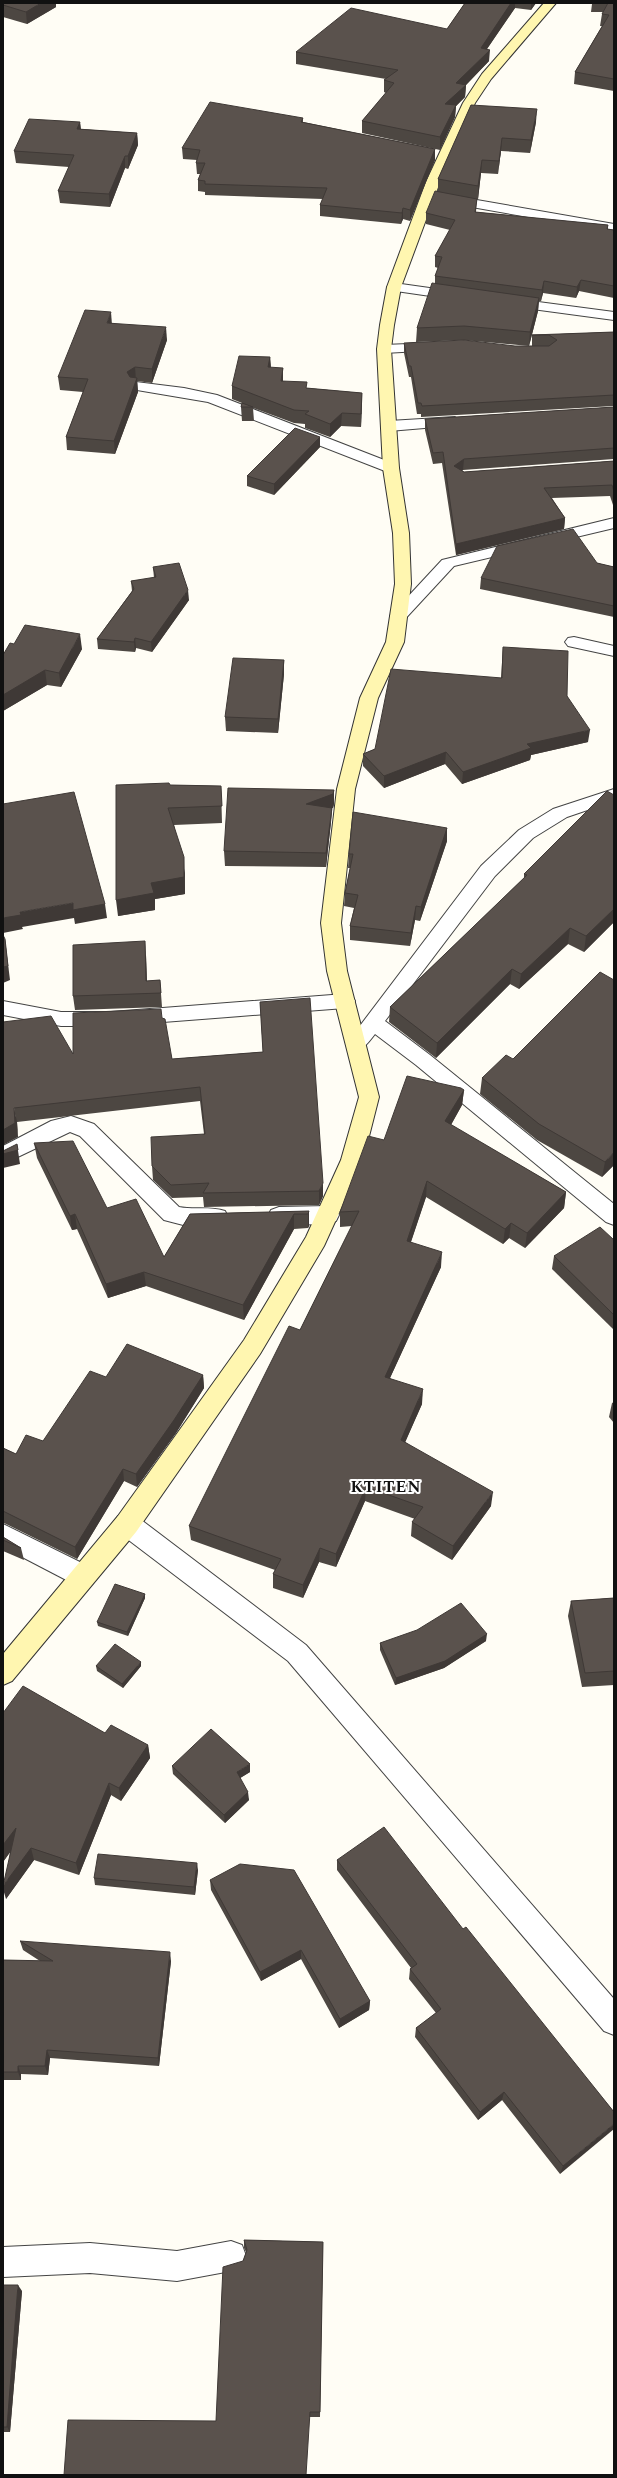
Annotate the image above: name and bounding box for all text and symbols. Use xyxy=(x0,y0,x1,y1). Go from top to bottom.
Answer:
district label: KTITEN xyxy=(350,1475,422,1499)

